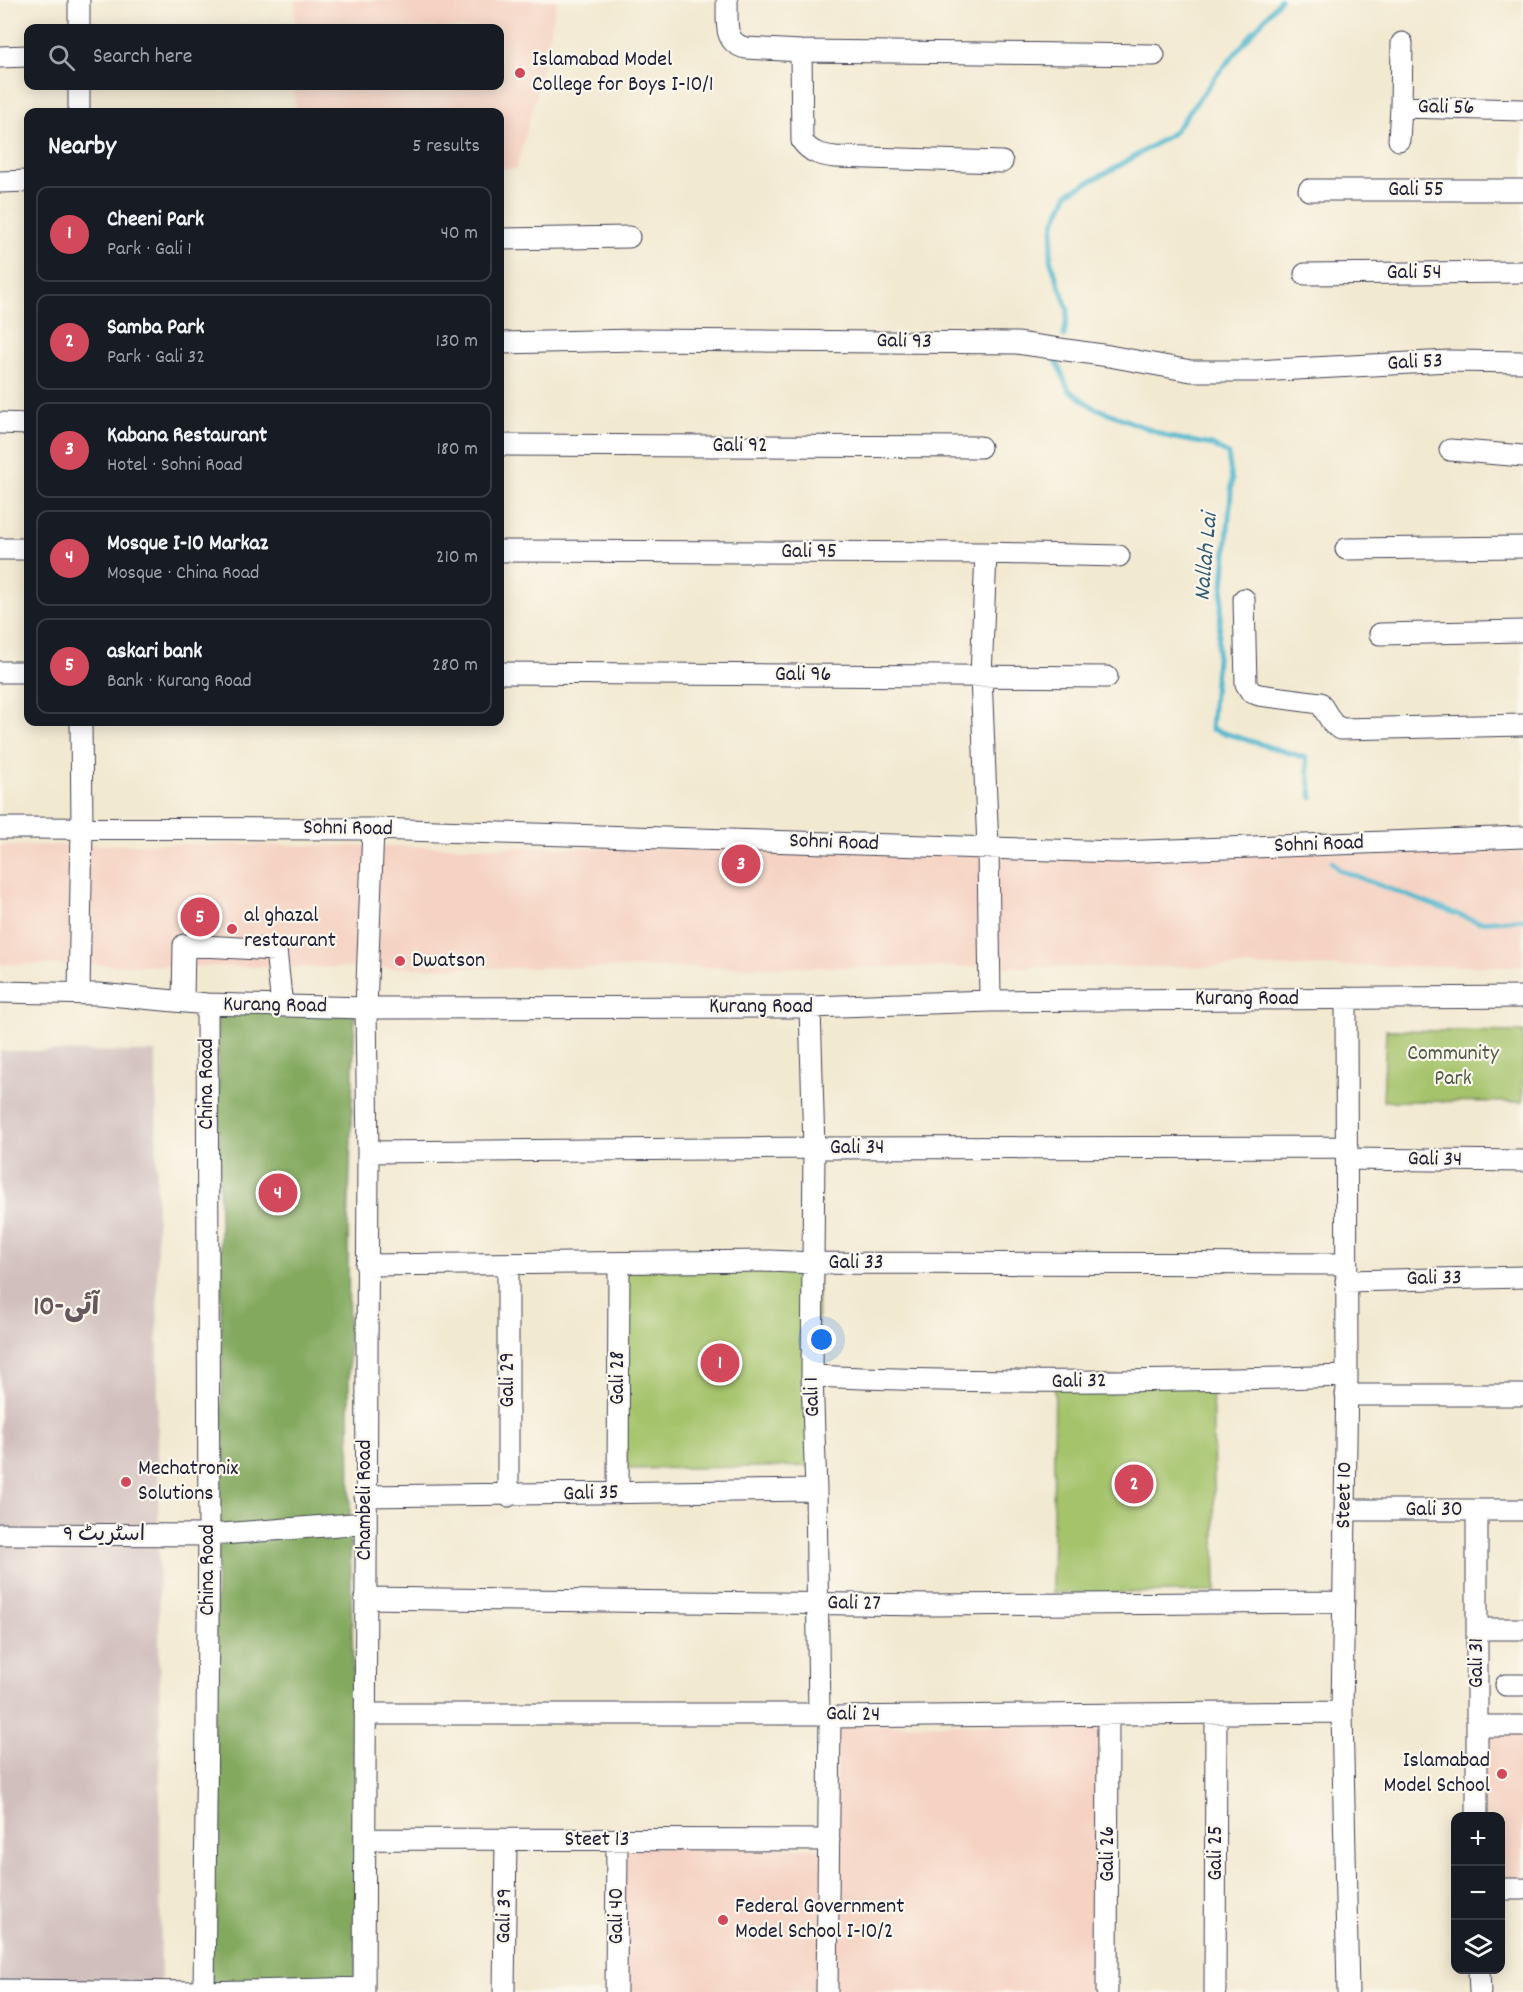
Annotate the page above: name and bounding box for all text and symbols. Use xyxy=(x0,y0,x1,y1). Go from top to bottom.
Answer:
search box xyxy=(24,24,504,90)
icon: search xyxy=(45,41,78,74)
text: Search here xyxy=(93,42,192,73)
place label: Islamabad Model College for Boys I-10/1 xyxy=(532,45,714,101)
marker: Islamabad Model College for Boys I-10/1 xyxy=(513,66,527,80)
street label: Gali 56 xyxy=(1417,92,1475,124)
text: Nearby xyxy=(48,129,116,166)
text: 5 results xyxy=(412,133,480,161)
street label: Gali 55 xyxy=(1388,175,1444,206)
text: Cheeni Park xyxy=(107,205,204,236)
text: 1 xyxy=(67,220,72,248)
text: 40 m xyxy=(440,220,478,248)
text: Park · Gali 1 xyxy=(107,236,192,264)
street label: Gali 54 xyxy=(1386,258,1442,289)
text: Samba Park xyxy=(107,313,205,344)
street label: Gali 93 xyxy=(876,326,932,358)
text: 2 xyxy=(65,328,74,356)
text: 130 m xyxy=(436,328,478,356)
text: Park · Gali 32 xyxy=(107,344,205,372)
street label: Gali 53 xyxy=(1386,346,1444,380)
text: Kabana Restaurant xyxy=(107,421,267,452)
street label: Gali 92 xyxy=(712,431,768,462)
text: 3 xyxy=(65,436,74,464)
text: 180 m xyxy=(436,436,478,464)
text: Hotel · Sohni Road xyxy=(107,452,243,480)
water label: Nallah Lai xyxy=(1186,508,1228,602)
text: Mosque I-10 Markaz xyxy=(107,529,268,560)
street label: Gali 95 xyxy=(781,537,837,568)
text: 4 xyxy=(65,544,74,572)
text: 210 m xyxy=(436,544,478,572)
text: Mosque · China Road xyxy=(107,560,259,588)
text: askari bank xyxy=(107,637,202,668)
text: 5 xyxy=(65,652,74,680)
text: 280 m xyxy=(432,652,478,680)
street label: Gali 96 xyxy=(775,660,831,691)
text: Bank · Kurang Road xyxy=(107,668,252,696)
street label: Sohni Road xyxy=(303,813,393,845)
street label: Sohni Road xyxy=(789,826,879,860)
street label: Sohni Road xyxy=(1274,828,1364,862)
pin: 3 xyxy=(722,842,760,886)
pin: 5 xyxy=(180,894,220,940)
place label: al ghazal restaurant xyxy=(244,901,336,957)
marker: al ghazal restaurant xyxy=(225,922,239,936)
place label: Dwatson xyxy=(412,946,485,977)
marker: Dwatson xyxy=(393,954,407,968)
street label: Kurang Road xyxy=(1195,984,1299,1015)
street label: Kurang Road xyxy=(223,990,327,1022)
street label: Kurang Road xyxy=(709,992,813,1023)
street label: China Road xyxy=(192,1038,223,1130)
park label: Community Park xyxy=(1407,1039,1500,1095)
street label: Gali 34 xyxy=(830,1133,884,1164)
street label: Gali 34 xyxy=(1407,1144,1463,1176)
pin: 4 xyxy=(258,1170,298,1216)
street label: Gali 33 xyxy=(828,1248,884,1279)
street label: Gali 33 xyxy=(1406,1263,1462,1295)
district label: آئی-10 xyxy=(33,1289,101,1329)
your location xyxy=(807,1325,836,1354)
pin: 1 xyxy=(700,1340,740,1386)
street label: Gali 28 xyxy=(603,1351,634,1405)
street label: Gali 29 xyxy=(493,1352,524,1408)
street label: Gali 32 xyxy=(1051,1366,1107,1398)
street label: Gali 1 xyxy=(797,1376,829,1418)
street label: Chambeli Road xyxy=(350,1439,381,1561)
place label: Mechatronix Solutions xyxy=(138,1454,238,1510)
street label: Steet 10 xyxy=(1329,1461,1361,1529)
pin: 2 xyxy=(1114,1462,1154,1506)
marker: Mechatronix Solutions xyxy=(119,1475,133,1489)
street label: Gali 35 xyxy=(563,1478,619,1510)
street label: Gali 30 xyxy=(1405,1495,1463,1526)
street label: اسٹریٹ 9 xyxy=(63,1520,145,1551)
street label: China Road xyxy=(193,1524,224,1616)
street label: Gali 27 xyxy=(827,1588,881,1620)
street label: Gali 31 xyxy=(1462,1638,1493,1688)
street label: Gali 24 xyxy=(825,1699,881,1731)
place label: Islamabad Model School xyxy=(1384,1746,1490,1802)
marker: Islamabad Model School xyxy=(1495,1767,1509,1781)
map controls xyxy=(1451,1812,1505,1974)
button: + xyxy=(1451,1812,1505,1866)
street label: Steet 13 xyxy=(565,1825,629,1856)
street label: Gali 25 xyxy=(1201,1825,1232,1881)
street label: Gali 26 xyxy=(1093,1826,1124,1882)
button: − xyxy=(1451,1866,1505,1920)
street label: Gali 39 xyxy=(489,1888,521,1944)
street label: Gali 40 xyxy=(602,1888,633,1944)
place label: Federal Government Model School I-10/2 xyxy=(735,1892,904,1948)
marker: Federal Government Model School I-10/2 xyxy=(716,1913,730,1927)
button: layers xyxy=(1451,1920,1505,1974)

